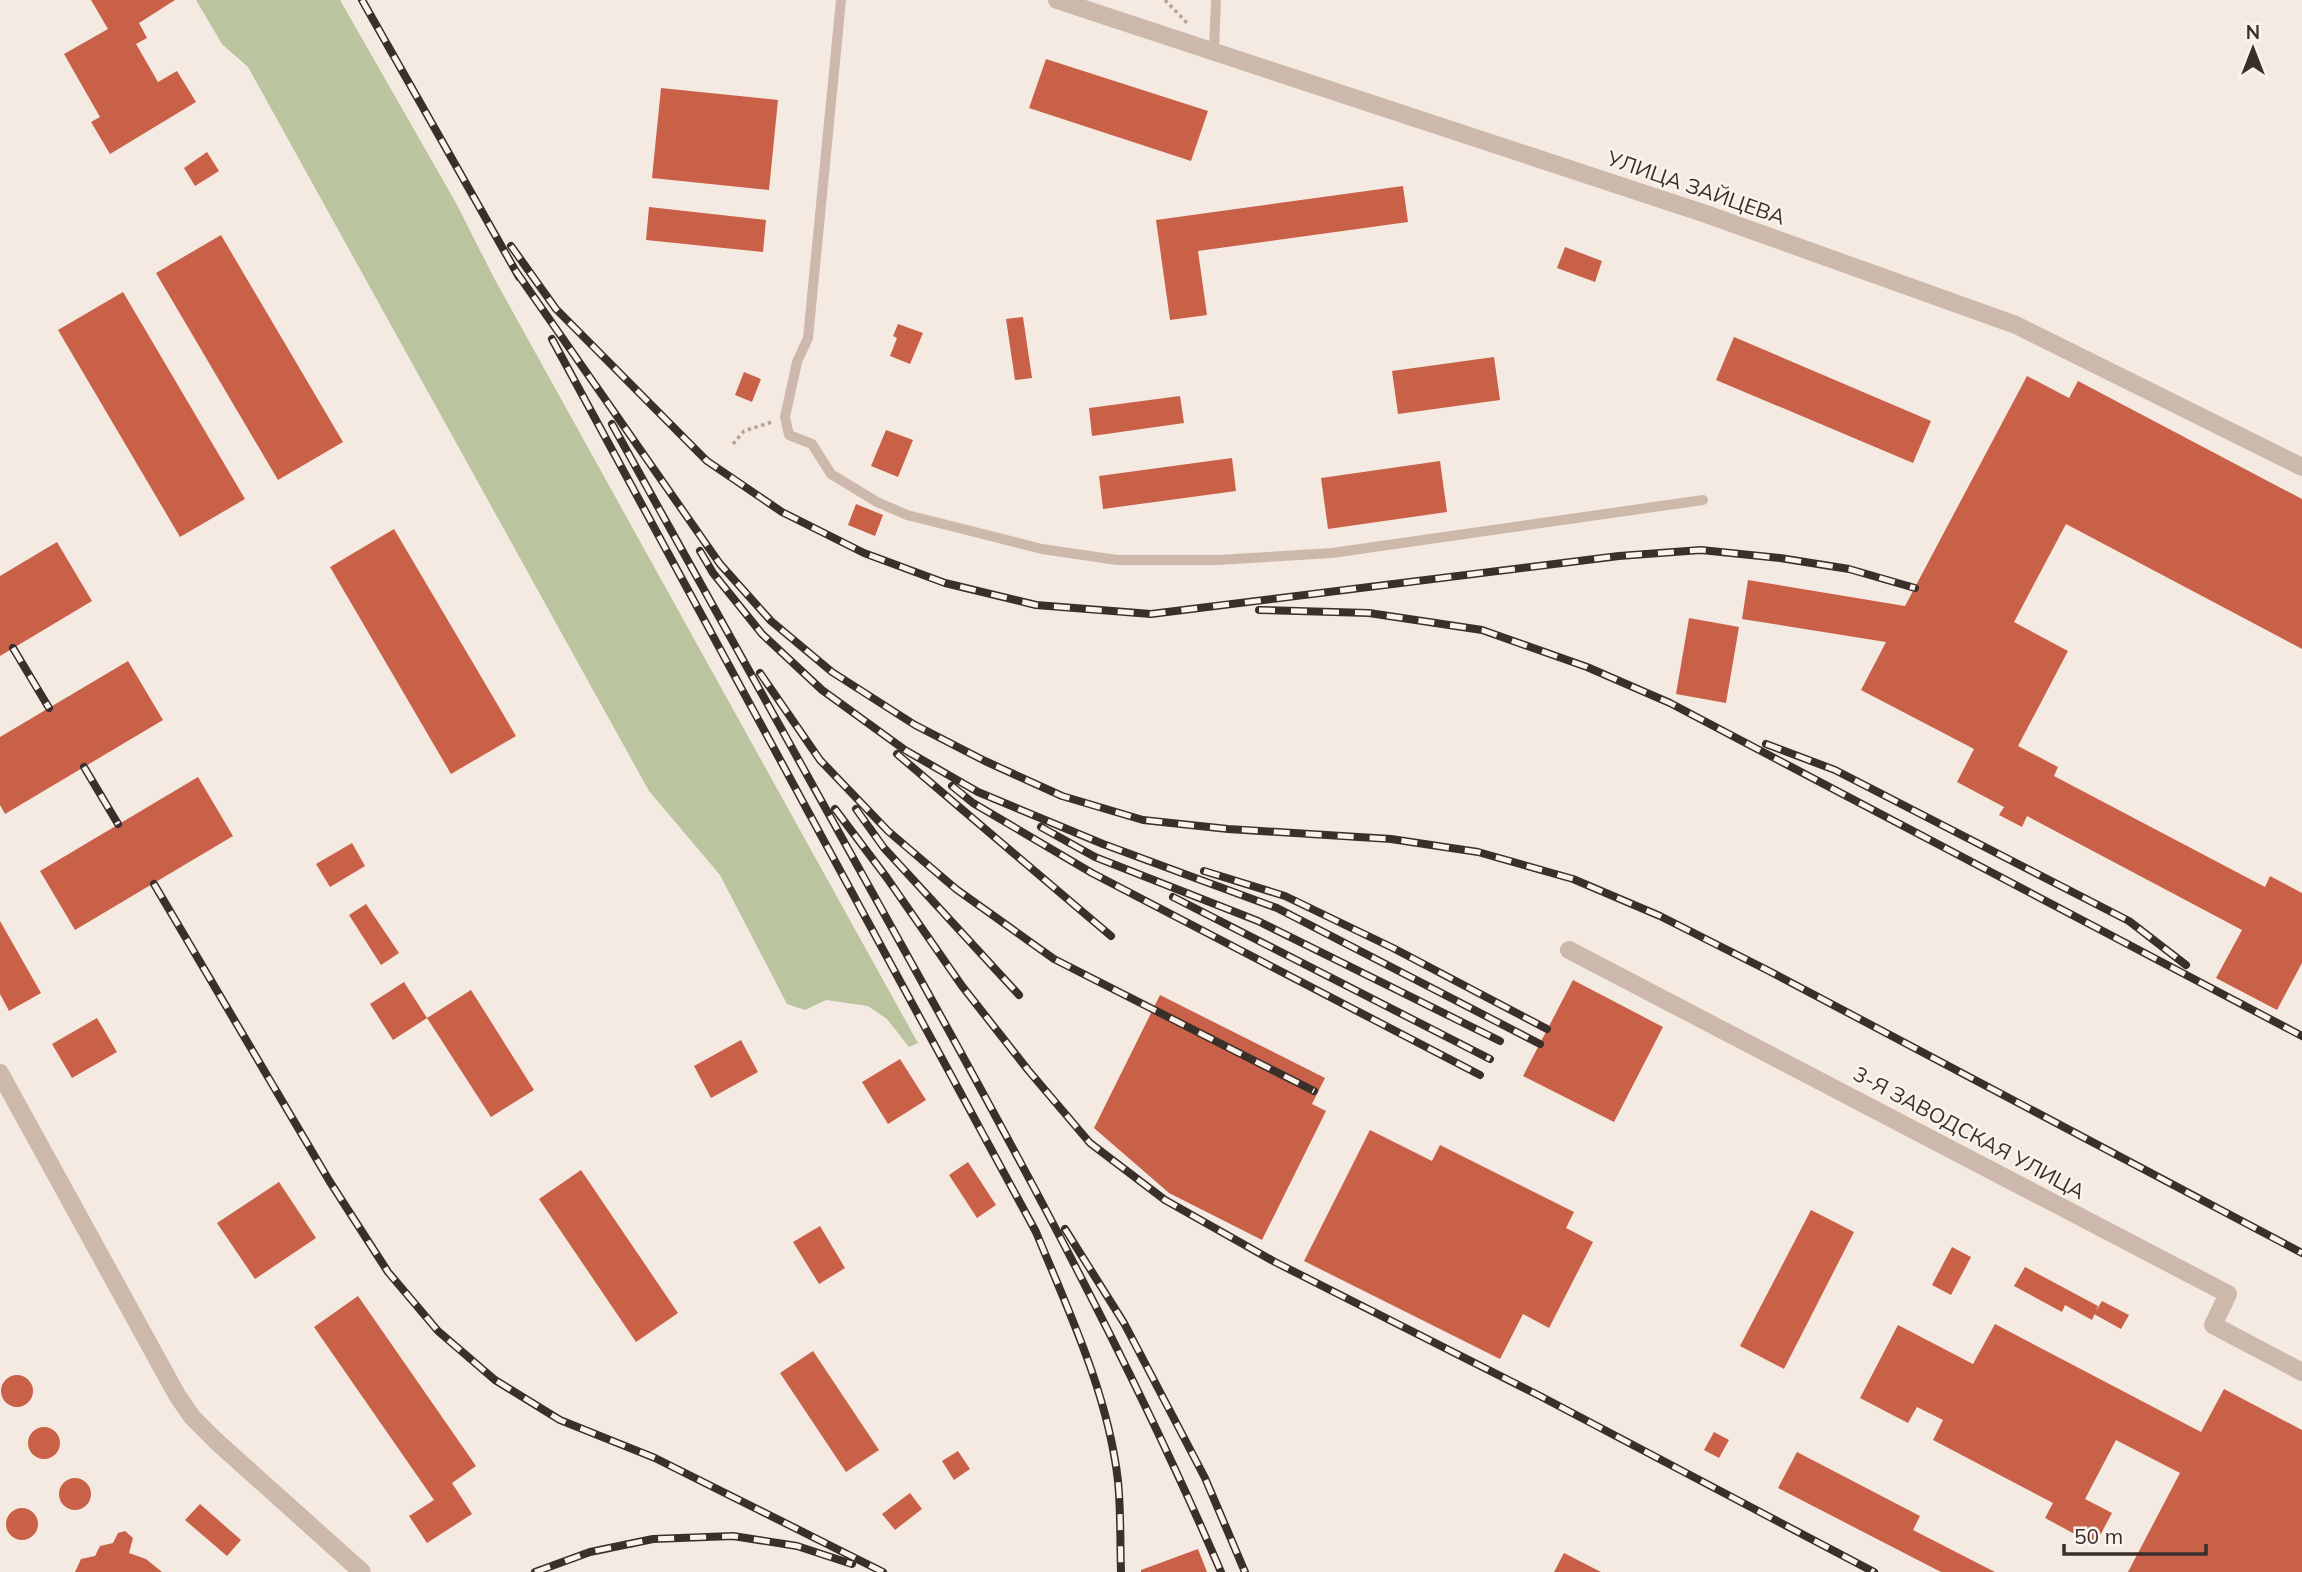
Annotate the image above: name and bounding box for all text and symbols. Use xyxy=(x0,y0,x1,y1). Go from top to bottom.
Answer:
north arrow xyxy=(2218,14,2288,84)
text: N xyxy=(2246,20,2260,44)
street label: УЛИЦА ЗАЙЦЕВА xyxy=(1603,144,1789,230)
street label: 3-Я ЗАВОДСКАЯ УЛИЦА xyxy=(1849,1060,2090,1205)
scale bar xyxy=(2064,1512,2206,1556)
text: 50 m xyxy=(2074,1523,2123,1549)

